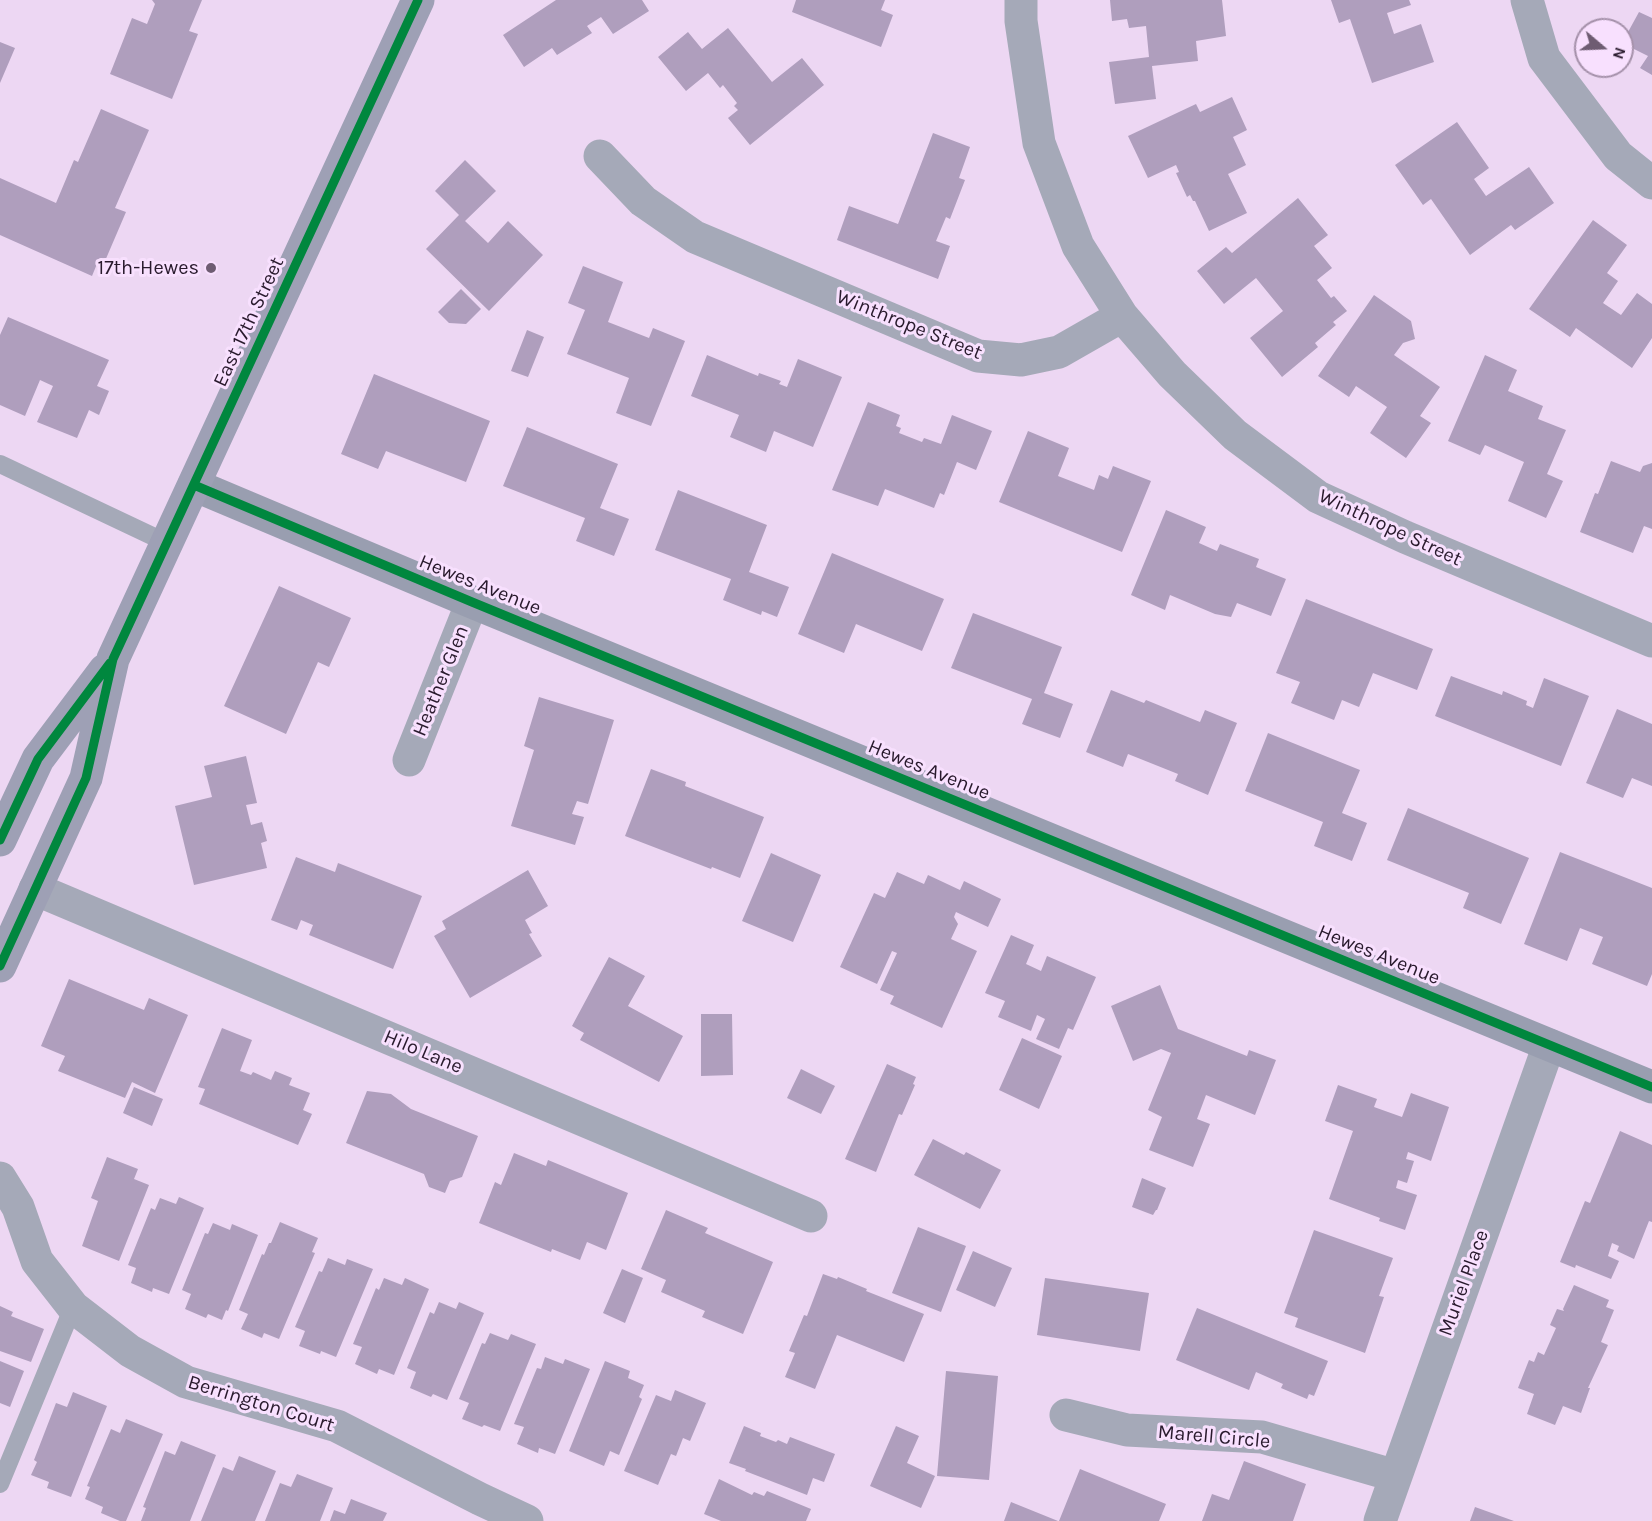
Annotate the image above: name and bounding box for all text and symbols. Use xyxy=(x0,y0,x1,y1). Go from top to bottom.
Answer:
north arrow xyxy=(1574,18,1634,78)
text: N xyxy=(1609,45,1630,62)
street label: East 17th Street xyxy=(208,253,290,391)
place label: 17th-Hewes xyxy=(98,256,199,280)
marker: 17th-Hewes xyxy=(204,261,218,275)
street label: Winthrope Street xyxy=(833,285,985,365)
street label: Winthrope Street xyxy=(1315,484,1465,572)
street label: Hewes Avenue xyxy=(415,550,545,620)
street label: Heather Glen xyxy=(408,622,474,740)
street label: Hewes Avenue xyxy=(864,735,994,805)
street label: Hewes Avenue xyxy=(1314,920,1444,990)
street label: Hilo Lane xyxy=(380,1025,466,1079)
street label: Muriel Place xyxy=(1434,1227,1494,1339)
street label: Berrington Court xyxy=(185,1370,337,1438)
street label: Marell Circle xyxy=(1157,1420,1271,1454)

